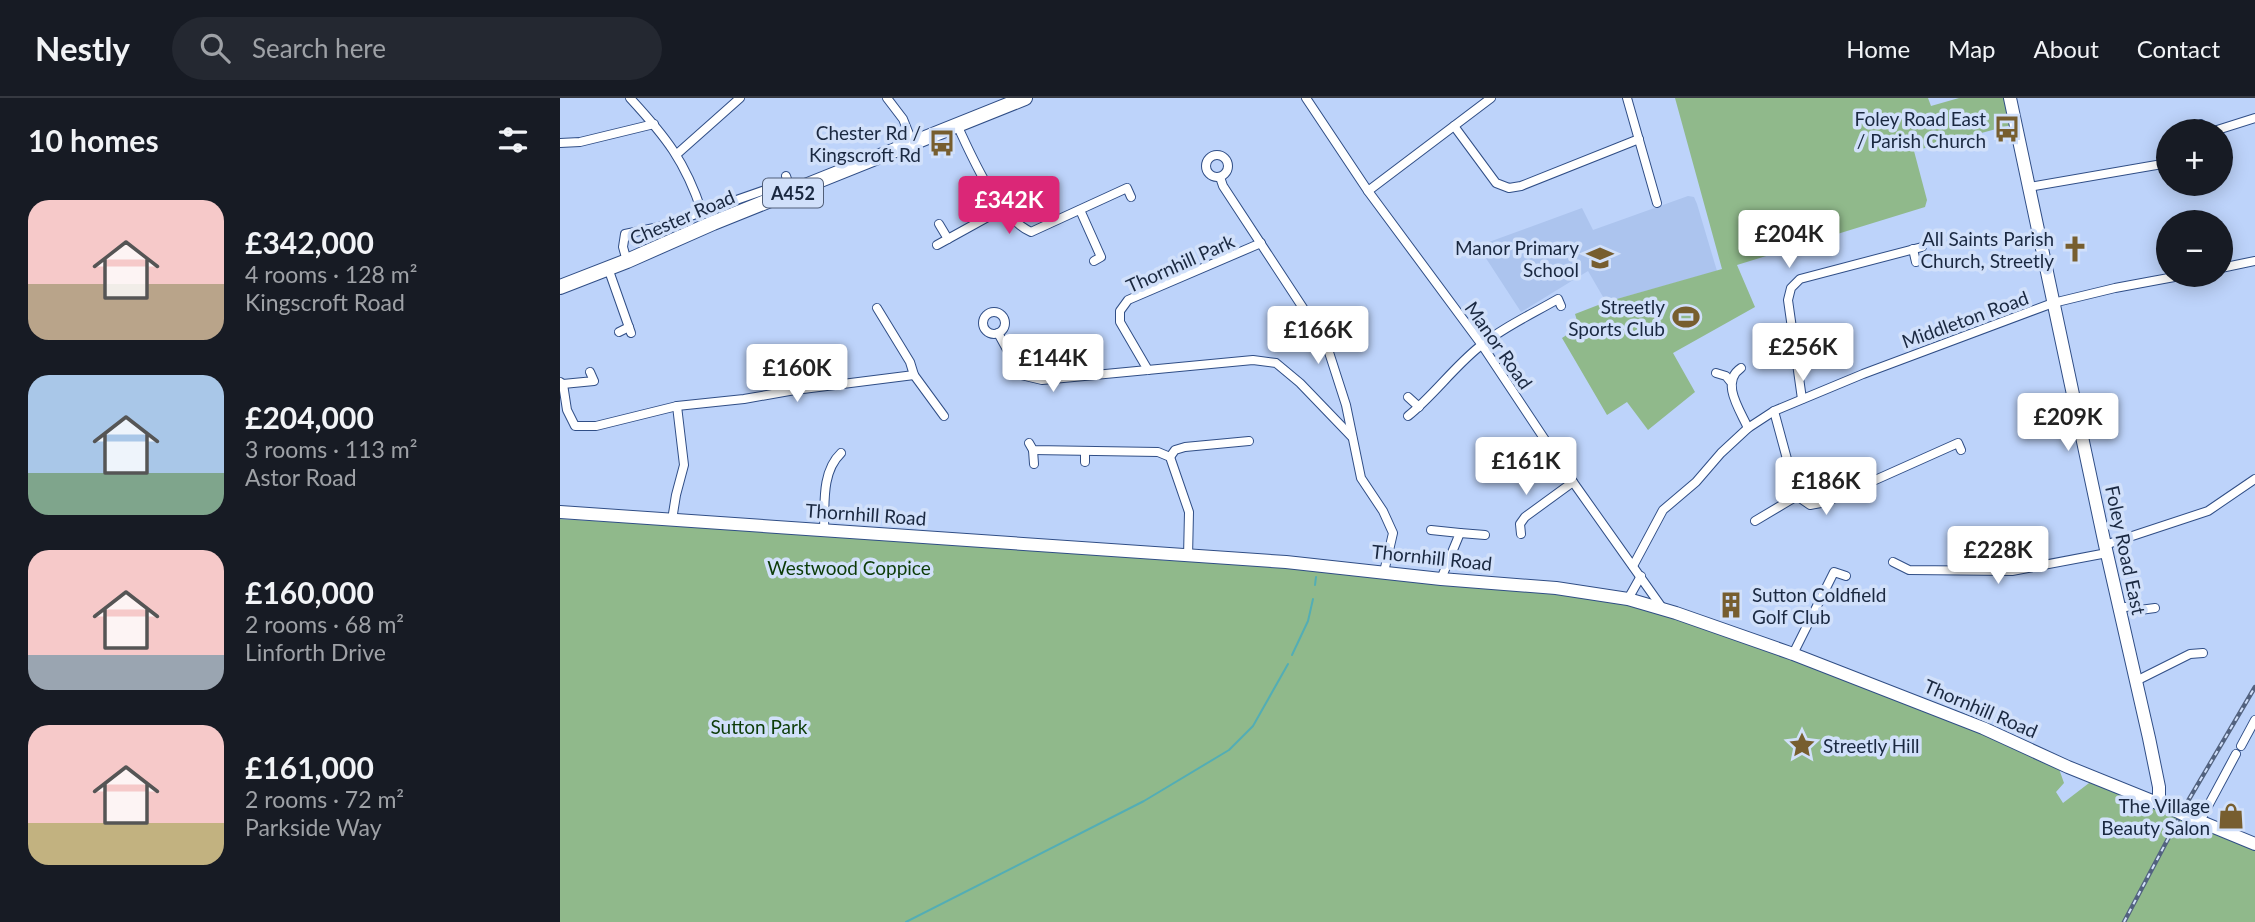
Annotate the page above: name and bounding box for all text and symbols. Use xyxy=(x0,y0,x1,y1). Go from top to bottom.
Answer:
search box xyxy=(172,17,662,80)
text: Nestly xyxy=(35,28,130,68)
icon: search xyxy=(196,29,234,67)
text: Search here xyxy=(252,32,386,64)
text: Home xyxy=(1846,34,1910,63)
text: Map xyxy=(1948,34,1996,63)
text: About xyxy=(2034,34,2099,63)
text: Contact xyxy=(2137,34,2220,63)
place label: Foley Road East / Parish Church xyxy=(1855,107,1986,152)
bus stop icon: Foley Road East / Parish Church xyxy=(1992,114,2022,144)
map controls xyxy=(2156,119,2233,287)
button: + xyxy=(2156,119,2233,196)
icon: filters xyxy=(494,121,532,159)
place label: Chester Rd / Kingscroft Rd xyxy=(809,121,921,166)
text: 10 homes xyxy=(28,122,159,158)
bus stop icon: Chester Rd / Kingscroft Rd xyxy=(927,128,957,158)
pin: £342K xyxy=(960,176,1058,236)
road number: A452 xyxy=(763,178,823,208)
street label: Chester Road xyxy=(626,185,738,249)
text: £342K xyxy=(974,185,1044,213)
button: − xyxy=(2156,210,2233,287)
pin: £204K xyxy=(1740,211,1838,270)
text: £204K xyxy=(1754,219,1824,247)
text: £342,000 xyxy=(245,224,374,260)
place label: All Saints Parish Church, Streetly xyxy=(1920,227,2054,272)
icon: home xyxy=(84,228,168,312)
street label: Thornhill Park xyxy=(1122,229,1238,297)
church icon: All Saints Parish Church, Streetly xyxy=(2060,234,2090,264)
place label: Manor Primary School xyxy=(1455,236,1579,281)
school or university icon: Manor Primary School xyxy=(1585,243,1615,273)
text: 4 rooms · 128 m² xyxy=(245,260,417,288)
street label: Middleton Road xyxy=(1899,285,2031,353)
text: Kingscroft Road xyxy=(245,288,405,316)
place label: Streetly Sports Club xyxy=(1568,295,1665,340)
street label: Manor Road xyxy=(1460,297,1538,393)
sports icon: Streetly Sports Club xyxy=(1671,302,1701,332)
pin: £166K xyxy=(1269,306,1367,366)
text: £166K xyxy=(1283,315,1353,343)
pin: £256K xyxy=(1754,324,1852,383)
text: £256K xyxy=(1768,332,1838,360)
pin: £144K xyxy=(1004,334,1102,394)
text: £144K xyxy=(1018,343,1088,371)
pin: £160K xyxy=(748,344,846,404)
text: £160K xyxy=(762,353,832,381)
pin: £209K xyxy=(2019,394,2117,453)
text: £204,000 xyxy=(245,399,374,435)
text: £209K xyxy=(2033,402,2103,430)
icon: home xyxy=(84,403,168,487)
text: 3 rooms · 113 m² xyxy=(245,435,417,463)
pin: £161K xyxy=(1477,438,1575,497)
text: £161K xyxy=(1491,446,1561,474)
pin: £186K xyxy=(1777,458,1875,517)
text: Astor Road xyxy=(245,463,357,491)
text: £186K xyxy=(1791,466,1861,494)
street label: Foley Road East xyxy=(2101,483,2151,617)
street label: Thornhill Road xyxy=(805,498,927,530)
pin: £228K xyxy=(1949,526,2047,586)
text: £228K xyxy=(1963,535,2033,563)
street label: Thornhill Road xyxy=(1371,539,1493,575)
park label: Westwood Coppice xyxy=(767,556,931,579)
text: £160,000 xyxy=(245,574,374,610)
icon: home xyxy=(84,578,168,662)
place label: Sutton Coldfield Golf Club xyxy=(1752,583,1886,628)
building icon: Sutton Coldfield Golf Club xyxy=(1716,590,1746,620)
text: 2 rooms · 68 m² xyxy=(245,610,404,638)
text: Linforth Drive xyxy=(245,638,386,666)
street label: Thornhill Road xyxy=(1921,674,2041,742)
park label: Sutton Park xyxy=(711,715,808,738)
place icon: Streetly Hill xyxy=(1787,730,1817,760)
place label: Streetly Hill xyxy=(1823,734,1920,757)
text: £161,000 xyxy=(245,749,374,785)
icon: home xyxy=(84,753,168,837)
text: 2 rooms · 72 m² xyxy=(245,785,404,813)
place label: The Village Beauty Salon xyxy=(2101,794,2210,839)
shop icon: The Village Beauty Salon xyxy=(2216,801,2246,831)
text: Parkside Way xyxy=(245,813,382,841)

